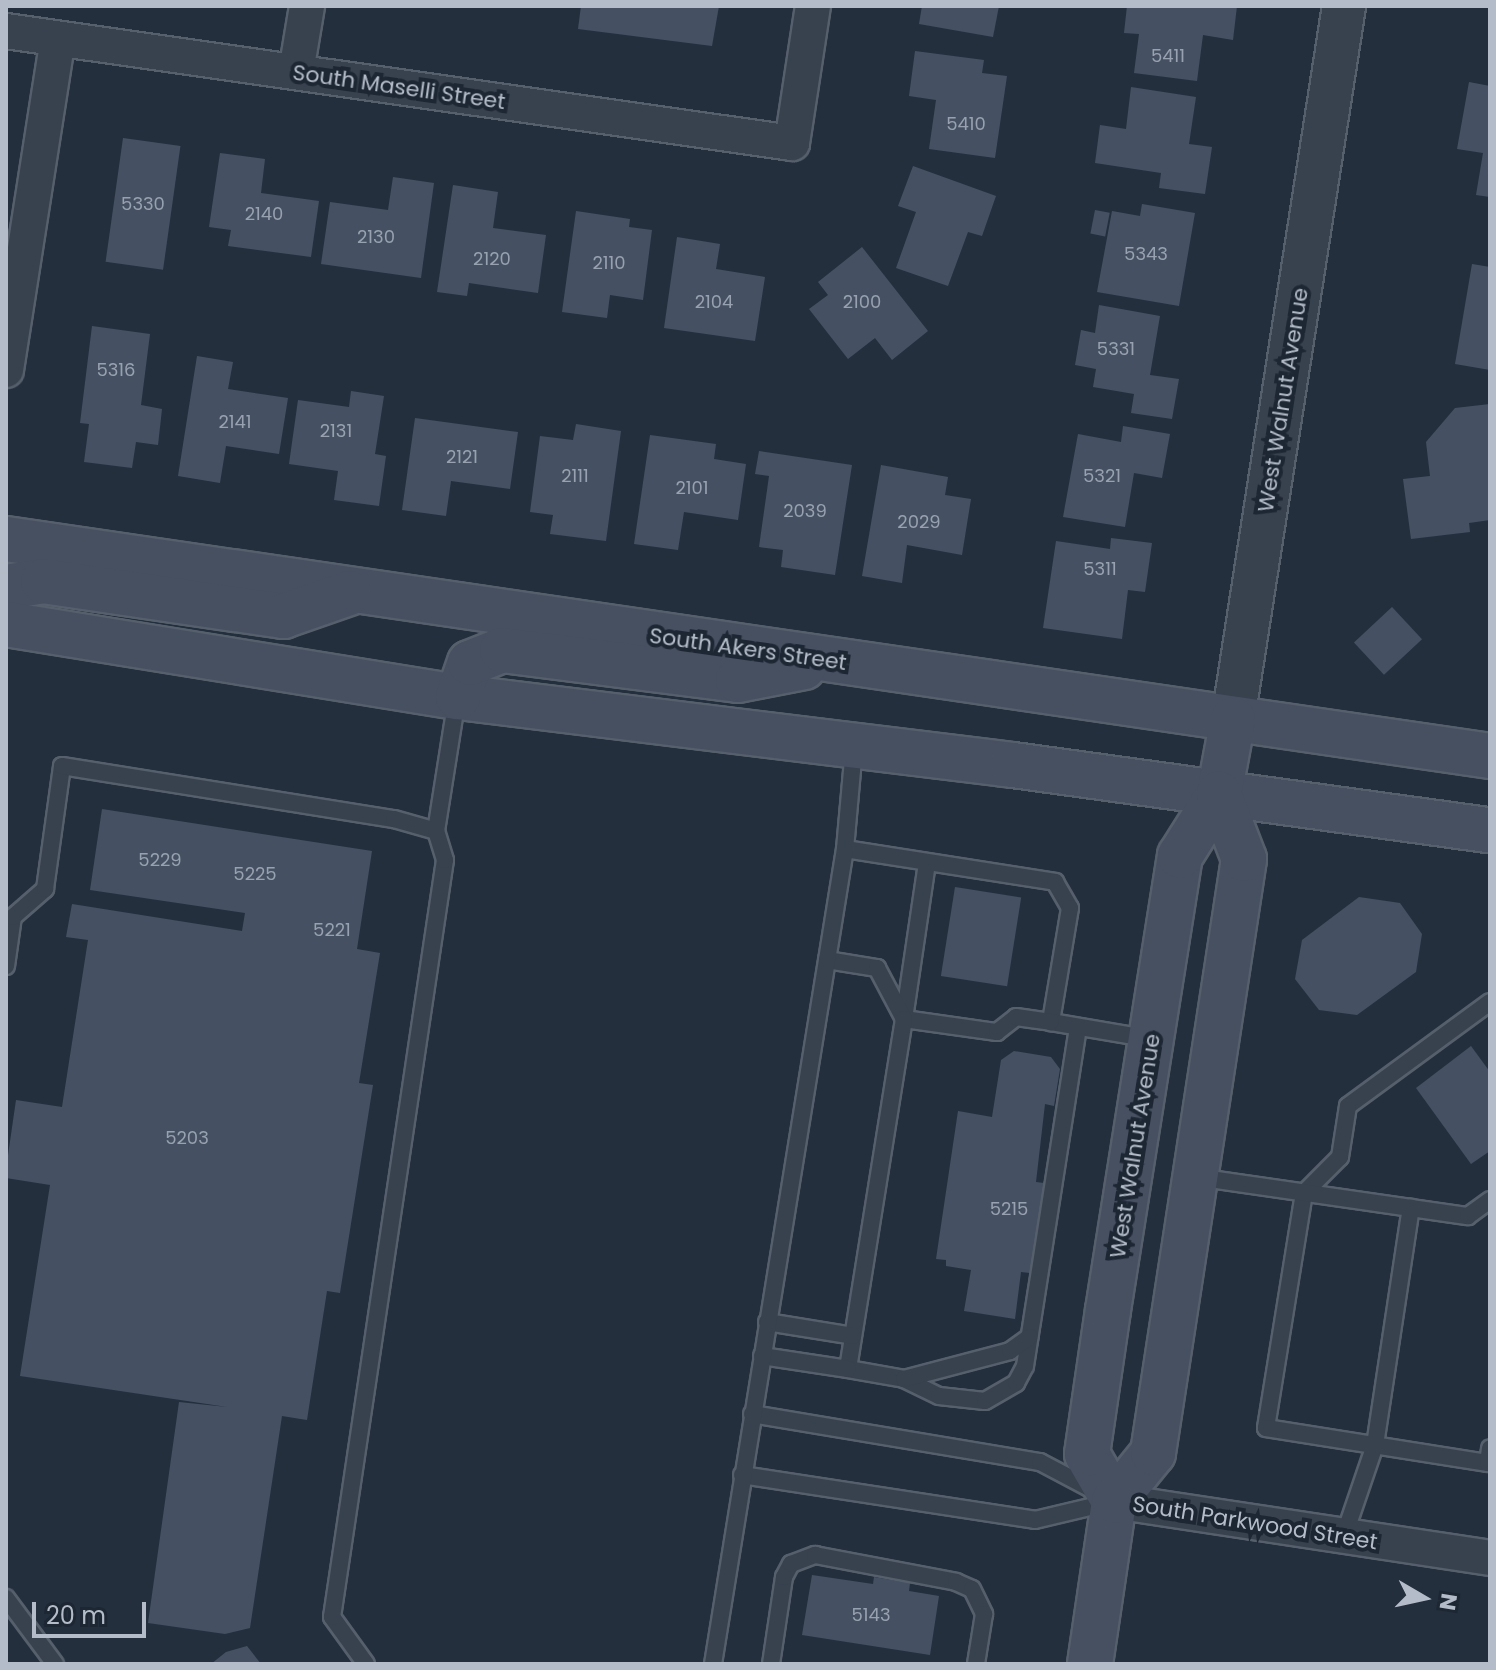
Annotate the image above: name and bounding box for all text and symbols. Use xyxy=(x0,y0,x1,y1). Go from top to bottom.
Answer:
house number: 5411 xyxy=(1151,45,1185,67)
street label: South Maselli Street xyxy=(291,59,507,115)
house number: 5410 xyxy=(946,113,986,135)
house number: 5330 xyxy=(121,193,165,215)
house number: 2140 xyxy=(245,203,283,225)
house number: 2130 xyxy=(357,226,395,248)
house number: 5343 xyxy=(1124,243,1168,265)
house number: 2120 xyxy=(473,248,511,270)
house number: 2110 xyxy=(592,252,626,274)
street label: West Walnut Avenue xyxy=(1252,286,1314,514)
house number: 2104 xyxy=(695,291,733,313)
house number: 2100 xyxy=(843,291,881,313)
house number: 5331 xyxy=(1097,338,1135,360)
house number: 5316 xyxy=(96,359,136,381)
house number: 2141 xyxy=(218,411,252,433)
house number: 2131 xyxy=(320,420,352,442)
house number: 2121 xyxy=(446,446,478,468)
house number: 2111 xyxy=(561,465,589,487)
house number: 5321 xyxy=(1083,465,1121,487)
house number: 2101 xyxy=(675,477,709,499)
house number: 2039 xyxy=(783,500,827,522)
house number: 2029 xyxy=(897,511,941,533)
house number: 5311 xyxy=(1083,558,1117,580)
street label: South Akers Street xyxy=(648,622,848,676)
house number: 5229 xyxy=(138,849,182,871)
house number: 5225 xyxy=(233,863,277,885)
house number: 5221 xyxy=(313,919,351,941)
street label: West Walnut Avenue xyxy=(1104,1032,1166,1260)
house number: 5203 xyxy=(165,1127,209,1149)
house number: 5215 xyxy=(990,1198,1028,1220)
street label: South Parkwood Street xyxy=(1131,1491,1379,1555)
north arrow xyxy=(1384,1558,1464,1638)
scale bar xyxy=(36,1586,150,1636)
text: N xyxy=(1432,1591,1465,1612)
text: 20 m xyxy=(46,1599,106,1632)
house number: 5143 xyxy=(852,1604,890,1626)

